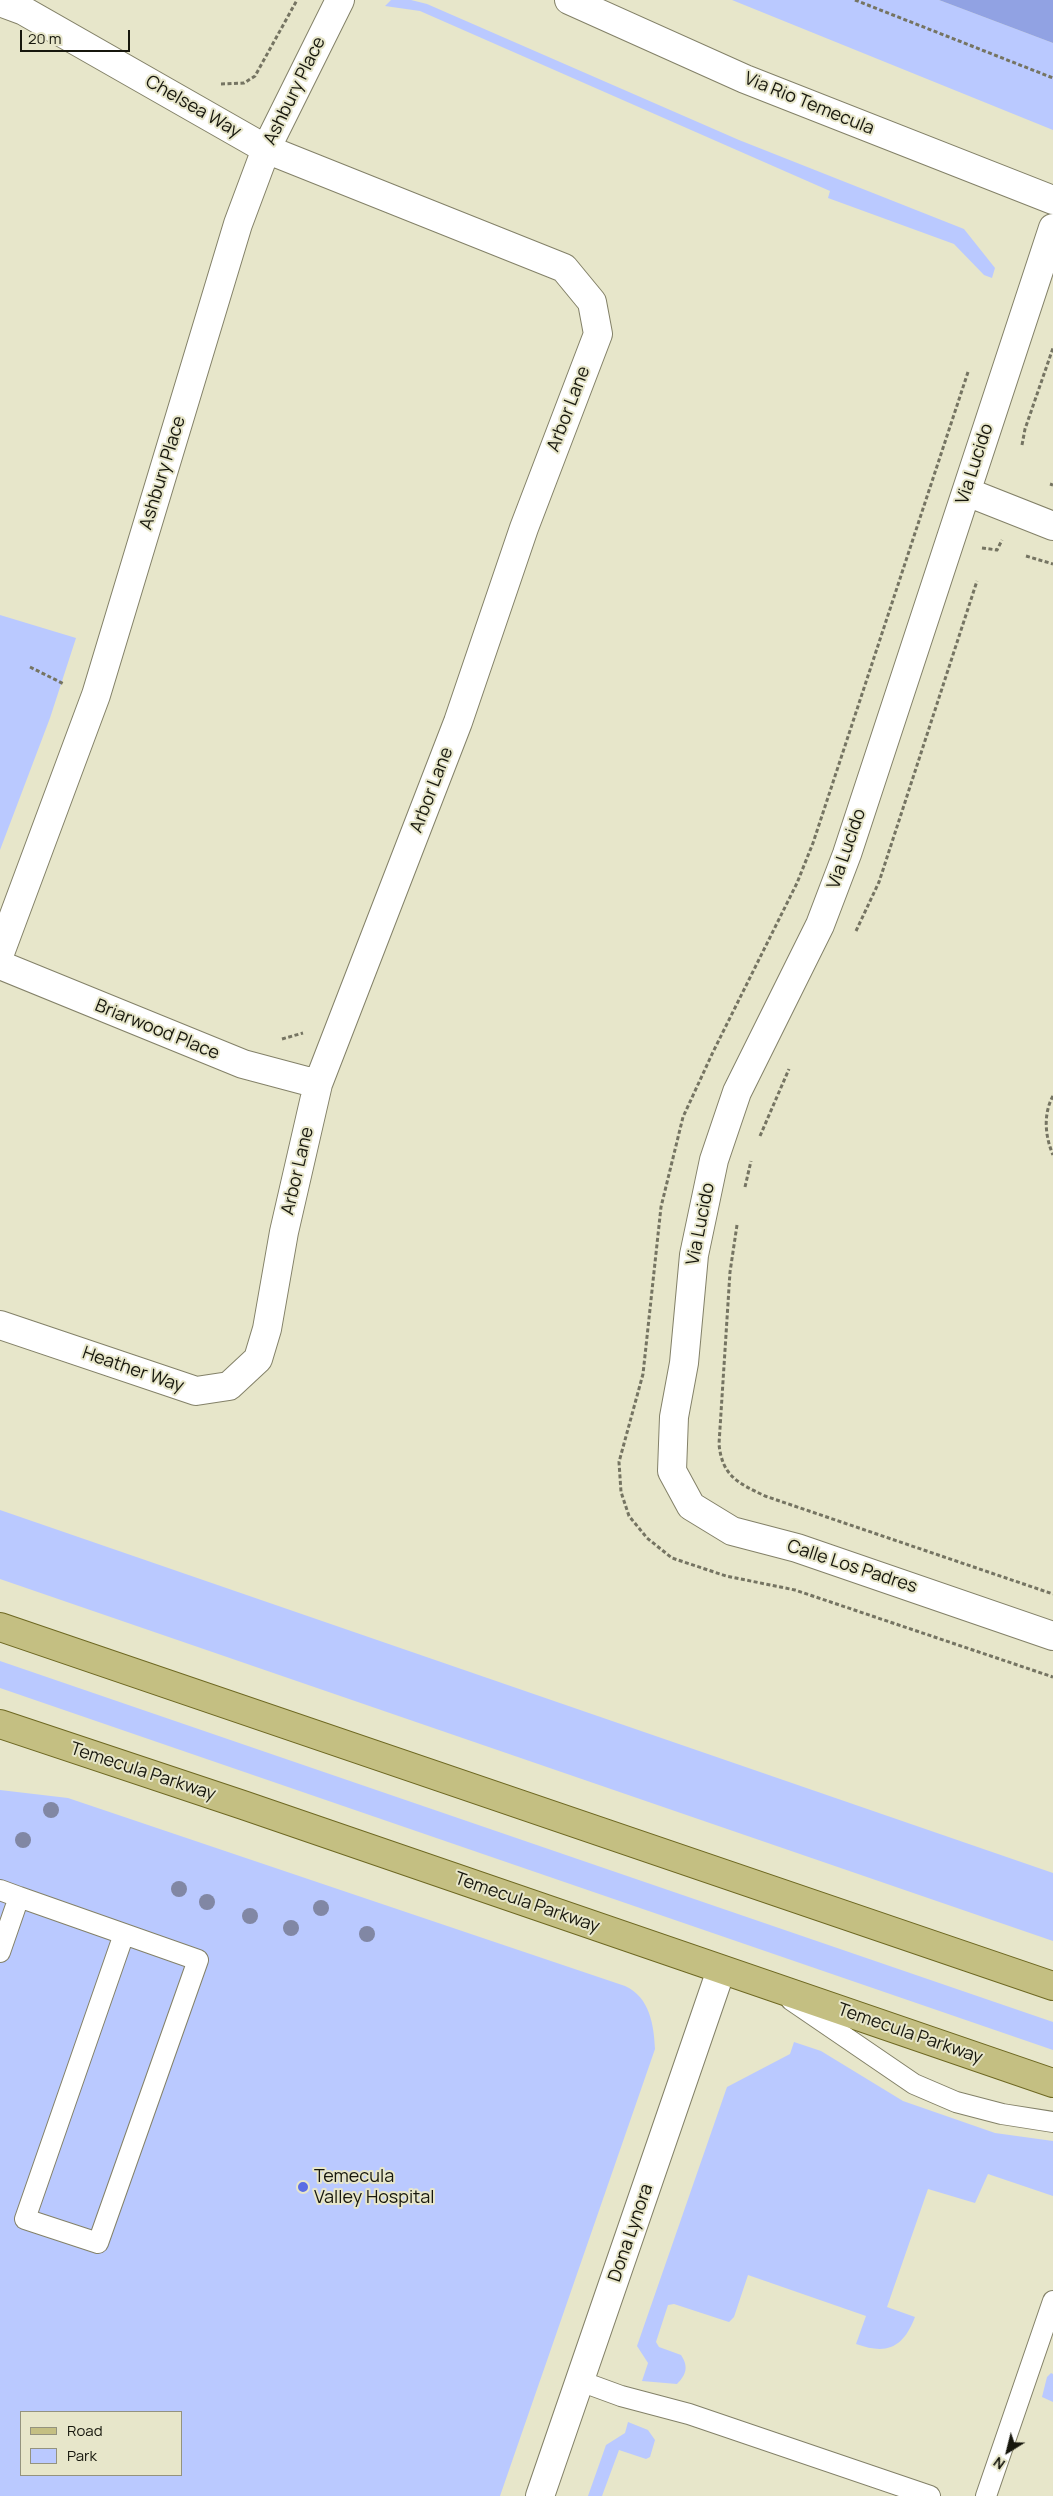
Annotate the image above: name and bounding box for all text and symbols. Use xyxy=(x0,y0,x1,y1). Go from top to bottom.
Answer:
scale bar xyxy=(22,20,132,52)
text: 20 m xyxy=(28,28,61,49)
street label: Ashbury Place xyxy=(260,33,330,149)
street label: Via Rio Temecula xyxy=(741,68,877,140)
street label: Chelsea Way xyxy=(141,71,245,143)
street label: Arbor Lane xyxy=(543,363,595,455)
street label: Ashbury Place xyxy=(135,414,191,532)
street label: Via Lucido xyxy=(952,421,998,507)
street label: Arbor Lane xyxy=(406,744,458,836)
street label: Via Lucido xyxy=(823,806,871,892)
street label: Briarwood Place xyxy=(92,995,222,1065)
street label: Arbor Lane xyxy=(277,1125,319,1217)
street label: Via Lucido xyxy=(682,1181,720,1267)
street label: Heather Way xyxy=(79,1343,187,1397)
street label: Calle Los Padres xyxy=(784,1536,920,1598)
street label: Temecula Parkway xyxy=(67,1738,219,1806)
street label: Temecula Parkway xyxy=(452,1868,602,1938)
street label: Temecula Parkway xyxy=(835,1999,985,2069)
place label: Temecula Valley Hospital xyxy=(314,2166,434,2208)
marker: Temecula Valley Hospital xyxy=(296,2180,310,2194)
street label: Dona Lynora xyxy=(604,2181,658,2285)
legend xyxy=(20,2411,182,2476)
text: Road xyxy=(67,2420,103,2441)
north arrow xyxy=(983,2426,1033,2476)
text: Park xyxy=(67,2445,97,2466)
text: N xyxy=(989,2453,1009,2474)

